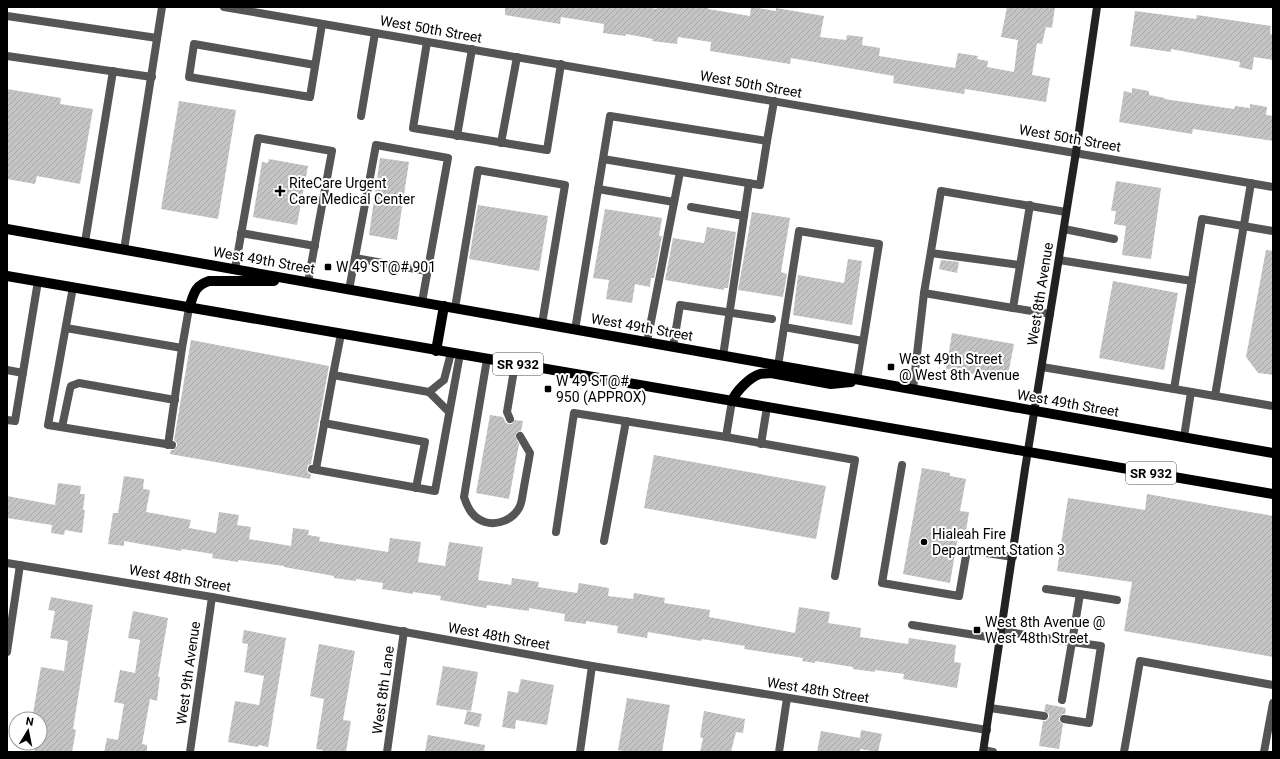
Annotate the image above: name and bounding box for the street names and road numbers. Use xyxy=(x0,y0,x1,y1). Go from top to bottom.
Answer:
street label: West 50th Street xyxy=(379,12,484,46)
street label: West 50th Street xyxy=(699,67,804,101)
street label: West 50th Street xyxy=(1018,121,1123,155)
street label: West 8th Avenue xyxy=(1024,241,1056,347)
street label: West 49th Street xyxy=(212,243,317,277)
street label: West 49th Street xyxy=(590,310,695,344)
road number: SR 932 xyxy=(493,353,543,375)
street label: West 49th Street xyxy=(1016,386,1121,420)
road number: SR 932 xyxy=(1126,462,1176,484)
street label: West 48th Street xyxy=(128,561,233,595)
street label: West 48th Street xyxy=(447,619,552,653)
street label: West 9th Avenue xyxy=(173,620,203,726)
street label: West 8th Lane xyxy=(369,645,397,735)
street label: West 48th Street xyxy=(766,674,871,706)

